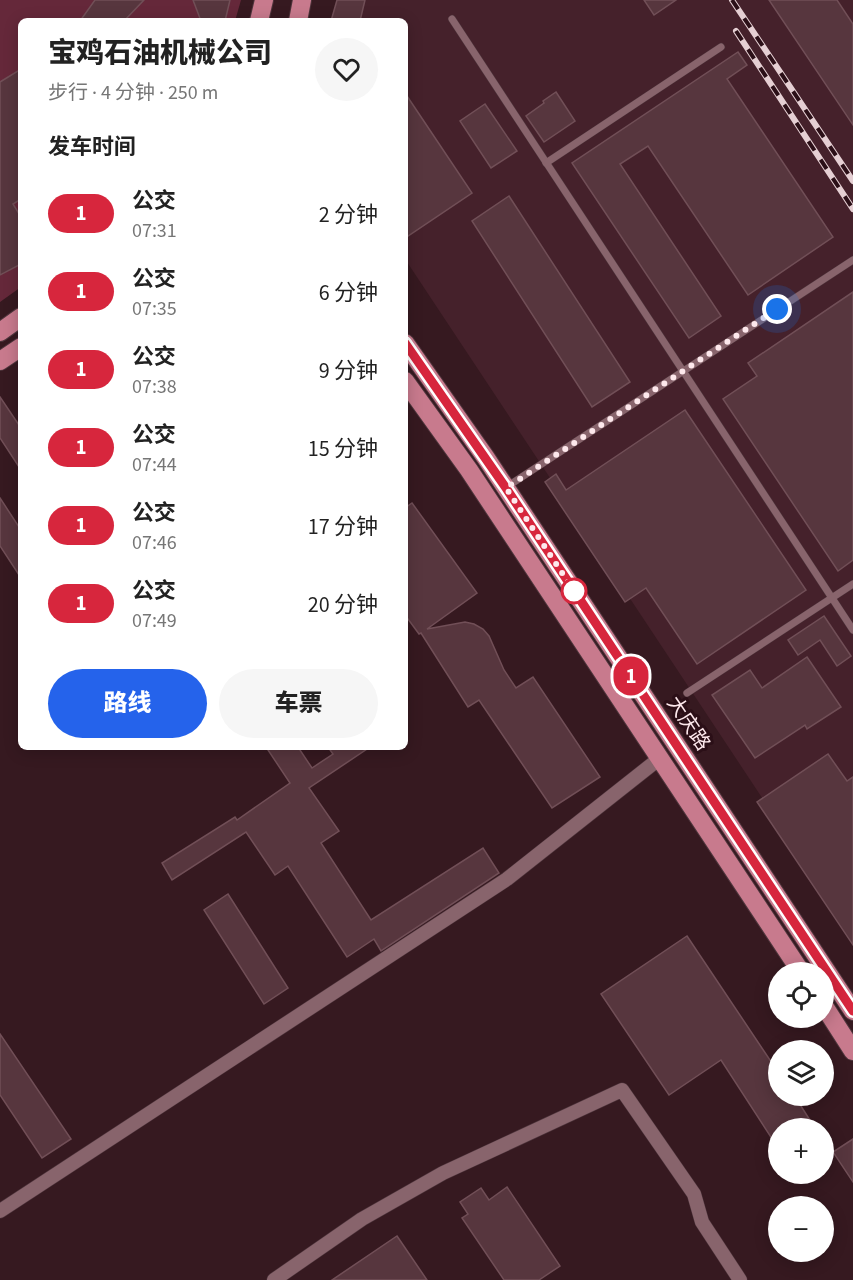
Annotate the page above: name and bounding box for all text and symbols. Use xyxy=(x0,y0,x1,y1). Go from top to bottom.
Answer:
text: 宝鸡石油机械公司 xyxy=(48,33,272,73)
button: heart xyxy=(315,38,378,101)
text: 步行 · 4 分钟 · 250 m xyxy=(48,79,218,107)
text: 发车时间 xyxy=(48,131,136,163)
text: 公交 xyxy=(132,185,176,217)
text: 1 xyxy=(75,198,87,228)
text: 2 分钟 xyxy=(319,199,378,231)
text: 07:31 xyxy=(132,217,177,245)
text: 公交 xyxy=(132,263,176,295)
text: 1 xyxy=(75,276,87,306)
text: 6 分钟 xyxy=(319,277,378,309)
your location xyxy=(762,294,792,324)
text: 07:35 xyxy=(132,295,177,323)
text: 公交 xyxy=(132,341,176,373)
text: 1 xyxy=(75,354,87,384)
text: 9 分钟 xyxy=(319,355,378,387)
text: 07:38 xyxy=(132,373,177,401)
text: 公交 xyxy=(132,419,176,451)
text: 1 xyxy=(75,432,87,462)
text: 15 分钟 xyxy=(308,433,378,465)
text: 07:44 xyxy=(132,451,177,479)
text: 公交 xyxy=(132,497,176,529)
text: 1 xyxy=(75,510,87,540)
text: 17 分钟 xyxy=(308,511,378,543)
text: 07:46 xyxy=(132,529,177,557)
text: 公交 xyxy=(132,575,176,607)
unlabelled marker xyxy=(561,578,587,604)
text: 1 xyxy=(75,588,87,618)
text: 20 分钟 xyxy=(308,589,378,621)
text: 07:49 xyxy=(132,607,177,635)
line badge: 1 xyxy=(612,656,650,696)
text: 1 xyxy=(625,661,637,691)
button: 路线 xyxy=(48,669,207,738)
button: 车票 xyxy=(219,669,378,738)
street label: 大庆路 xyxy=(660,691,717,756)
map controls xyxy=(768,962,834,1262)
button: locate xyxy=(768,962,834,1028)
button: layers xyxy=(768,1040,834,1106)
button: + xyxy=(768,1118,834,1184)
button: − xyxy=(768,1196,834,1262)

